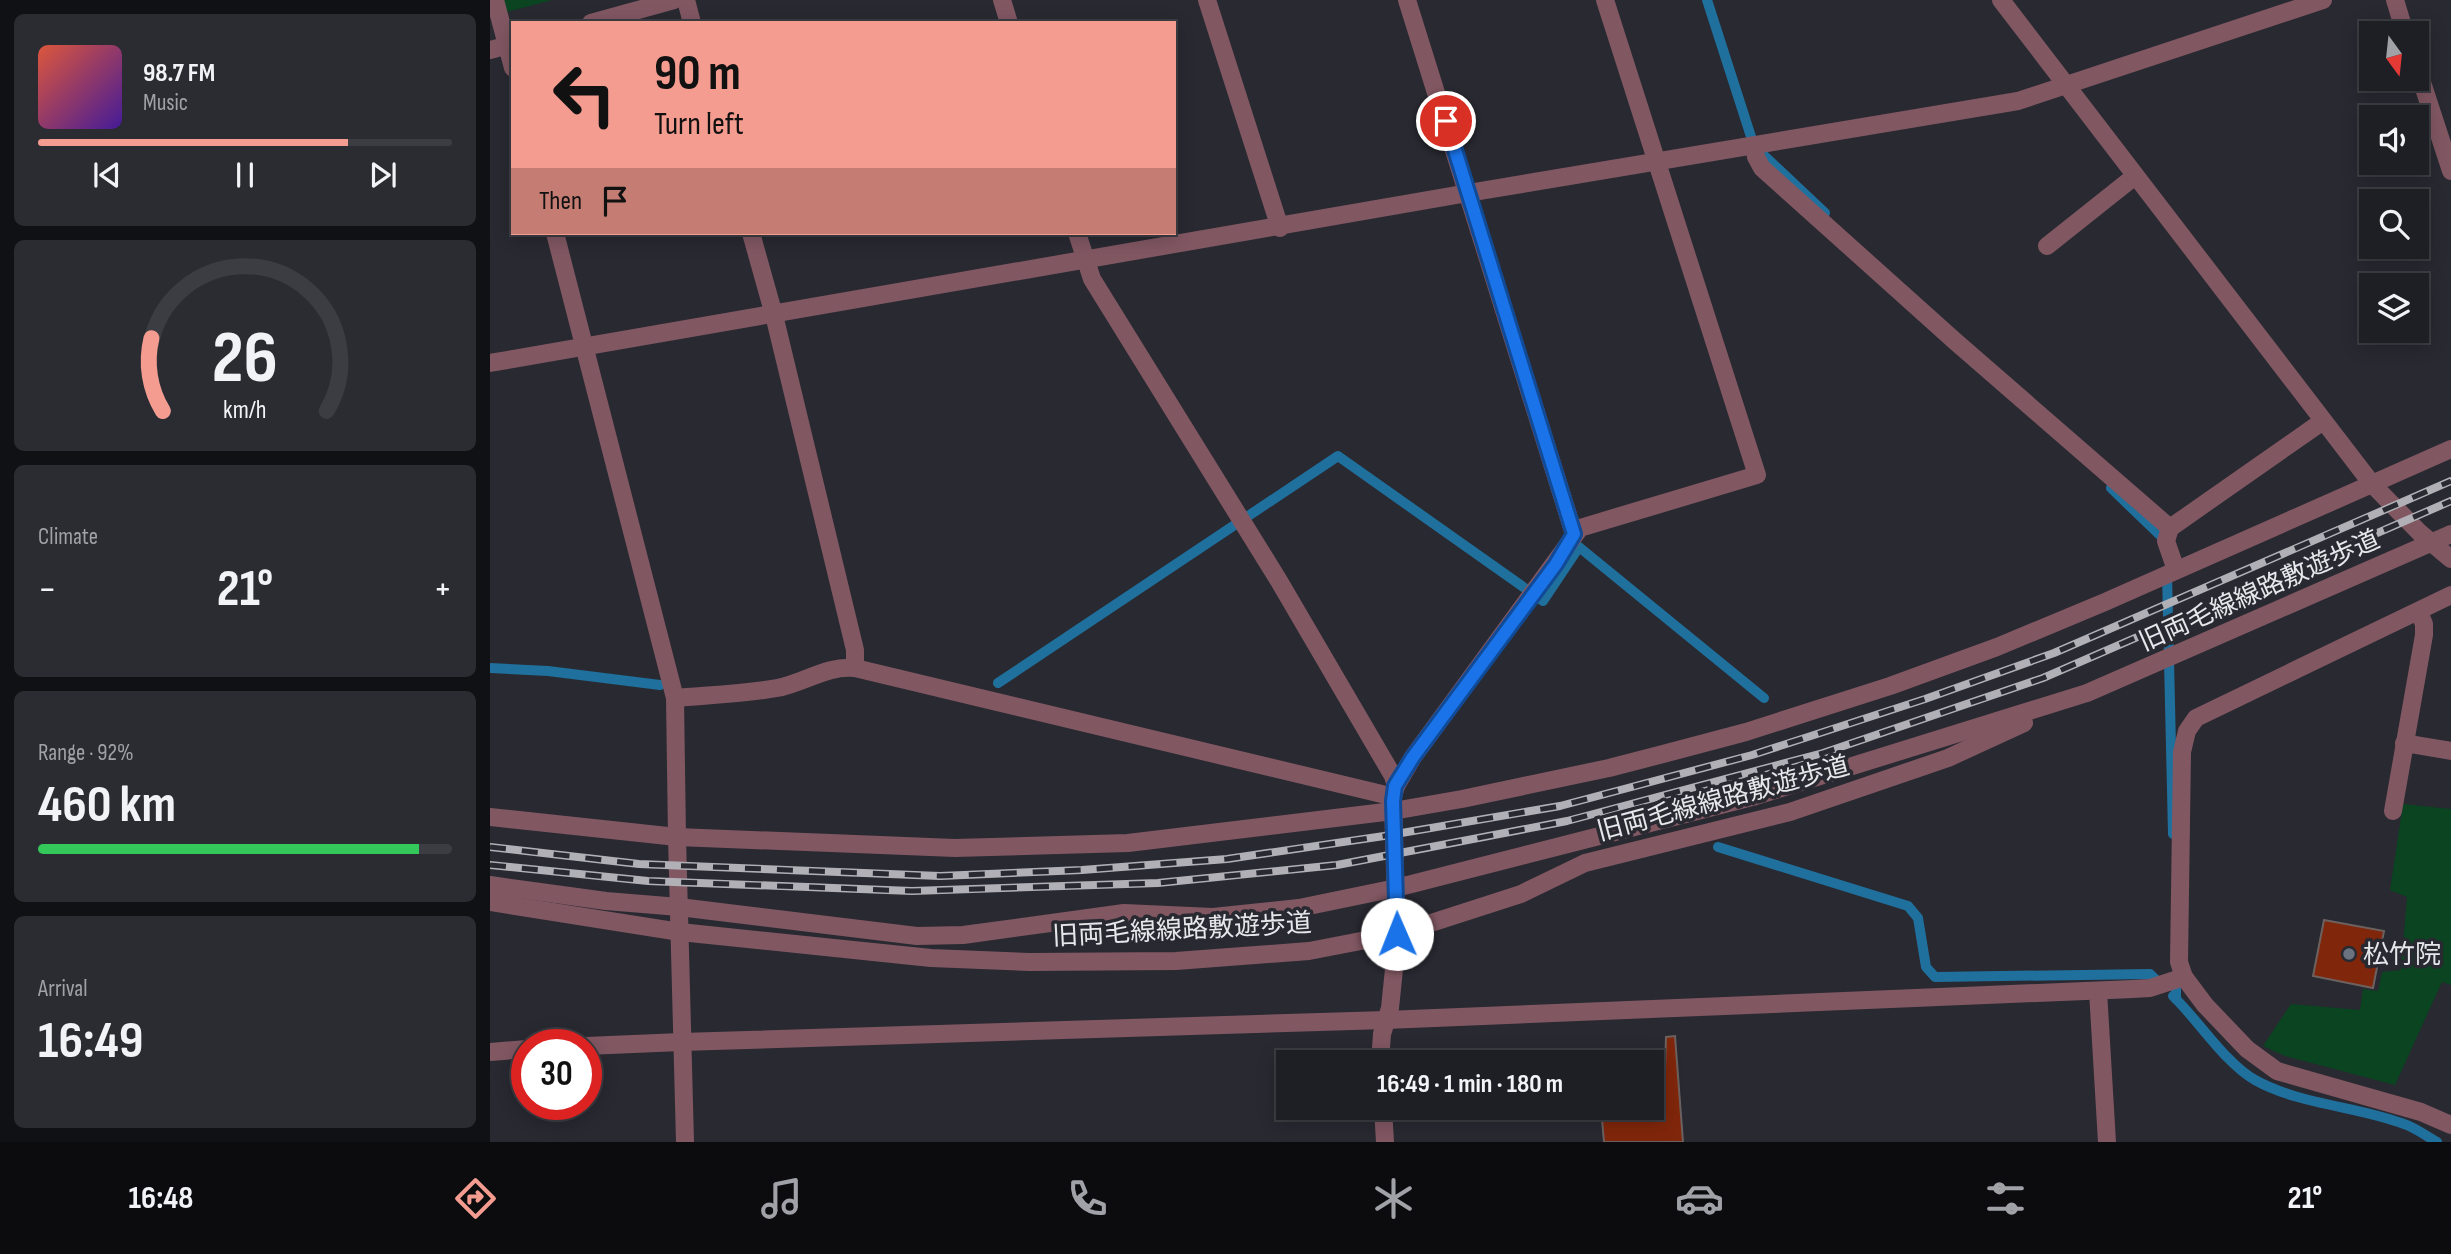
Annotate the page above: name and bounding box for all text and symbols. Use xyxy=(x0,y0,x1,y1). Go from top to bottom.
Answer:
north arrow xyxy=(2359,21,2429,91)
map controls xyxy=(2359,21,2429,343)
text: 90 m xyxy=(654,45,741,104)
icon: left xyxy=(539,49,630,140)
text: 98.7 FM xyxy=(143,58,215,89)
text: Music xyxy=(143,89,188,117)
pin xyxy=(1416,91,1476,151)
icon: arrive xyxy=(1427,102,1465,140)
text: Turn left xyxy=(654,105,744,144)
button: sound xyxy=(2359,105,2429,175)
icon: previous xyxy=(88,156,126,194)
icon: pause xyxy=(226,156,264,194)
icon: next xyxy=(364,156,402,194)
icon: arrive xyxy=(596,182,634,220)
text: Then xyxy=(539,186,582,217)
button: search xyxy=(2359,189,2429,259)
button: layers xyxy=(2359,273,2429,343)
text: 26 xyxy=(212,316,278,404)
text: km/h xyxy=(223,395,267,426)
text: Climate xyxy=(38,523,98,551)
street label: 旧両毛線線路敷遊歩道 xyxy=(2135,524,2385,658)
text: 21° xyxy=(217,558,273,621)
text: − xyxy=(38,567,57,612)
text: + xyxy=(433,567,452,612)
text: Range · 92% xyxy=(38,739,134,767)
street label: 旧両毛線線路敷遊歩道 xyxy=(1594,751,1853,848)
text: 460 km xyxy=(38,774,176,837)
position arrow xyxy=(1360,897,1434,971)
street label: 旧両毛線線路敷遊歩道 xyxy=(1051,908,1313,953)
place label: 松竹院 xyxy=(2363,940,2441,971)
marker: 松竹院 xyxy=(2341,946,2357,962)
text: Arrival xyxy=(38,975,87,1003)
text: 16:49 xyxy=(38,1010,143,1073)
speed limit sign: 30 xyxy=(511,1029,602,1120)
text: 16:49 · 1 min · 180 m xyxy=(1377,1069,1563,1100)
icon: directions xyxy=(451,1174,500,1223)
icon: music xyxy=(757,1174,806,1223)
icon: phone xyxy=(1063,1174,1112,1223)
icon: climate xyxy=(1369,1174,1418,1223)
icon: car xyxy=(1675,1174,1724,1223)
icon: filters xyxy=(1981,1174,2030,1223)
text: 16:48 xyxy=(129,1179,193,1218)
text: 21° xyxy=(2288,1179,2322,1218)

